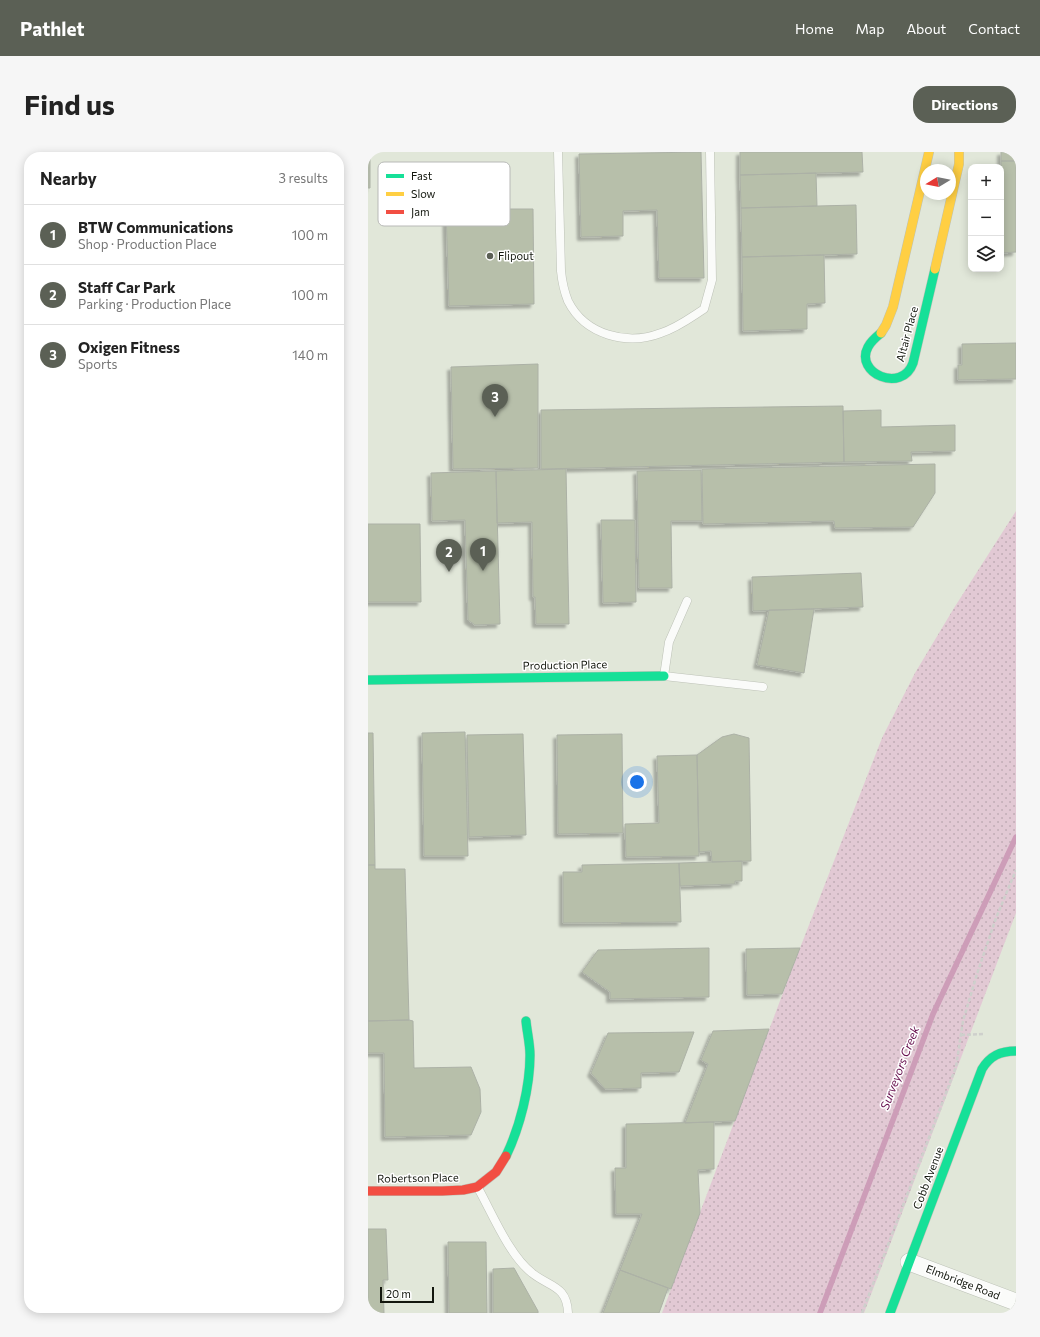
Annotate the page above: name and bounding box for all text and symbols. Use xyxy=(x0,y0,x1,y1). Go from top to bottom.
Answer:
text: Pathlet xyxy=(20,17,85,40)
text: Home xyxy=(795,20,834,37)
text: Map xyxy=(856,20,884,37)
text: About xyxy=(906,20,946,37)
text: Contact xyxy=(968,20,1020,37)
button: Directions xyxy=(913,86,1016,123)
text: Find us xyxy=(24,87,115,121)
legend xyxy=(378,162,510,226)
north arrow xyxy=(920,164,956,200)
map controls xyxy=(968,164,1004,272)
button: + xyxy=(968,164,1004,200)
text: Nearby xyxy=(40,168,97,189)
text: Fast xyxy=(411,169,433,182)
text: 3 results xyxy=(279,170,328,186)
text: Slow xyxy=(411,187,436,200)
button: − xyxy=(968,200,1004,236)
text: Jam xyxy=(411,205,430,219)
text: BTW Communications xyxy=(78,218,233,236)
text: 1 xyxy=(50,227,56,243)
text: 100 m xyxy=(292,227,328,243)
text: Shop · Production Place xyxy=(78,236,217,252)
button: layers xyxy=(968,236,1004,272)
place label: Flipout xyxy=(498,249,534,262)
marker: Flipout xyxy=(485,251,495,261)
text: Staff Car Park xyxy=(78,278,176,296)
text: 2 xyxy=(49,287,57,303)
text: 100 m xyxy=(292,287,328,303)
text: Parking · Production Place xyxy=(78,296,231,312)
street label: Altair Place xyxy=(893,305,920,363)
text: Oxigen Fitness xyxy=(78,338,180,356)
text: 3 xyxy=(49,347,57,363)
text: 140 m xyxy=(292,347,328,363)
text: Sports xyxy=(78,356,118,372)
pin: 3 xyxy=(482,384,508,417)
pin: 1 xyxy=(470,538,496,571)
pin: 2 xyxy=(436,539,462,572)
street label: Production Place xyxy=(523,657,608,672)
your location xyxy=(627,772,647,792)
water label: Surveyors Creek xyxy=(877,1023,922,1111)
street label: Cobb Avenue xyxy=(910,1145,945,1211)
street label: Robertson Place xyxy=(377,1170,459,1185)
street label: Elmbridge Road xyxy=(924,1261,1002,1302)
scale bar xyxy=(380,1285,434,1304)
text: 20 m xyxy=(386,1287,411,1300)

